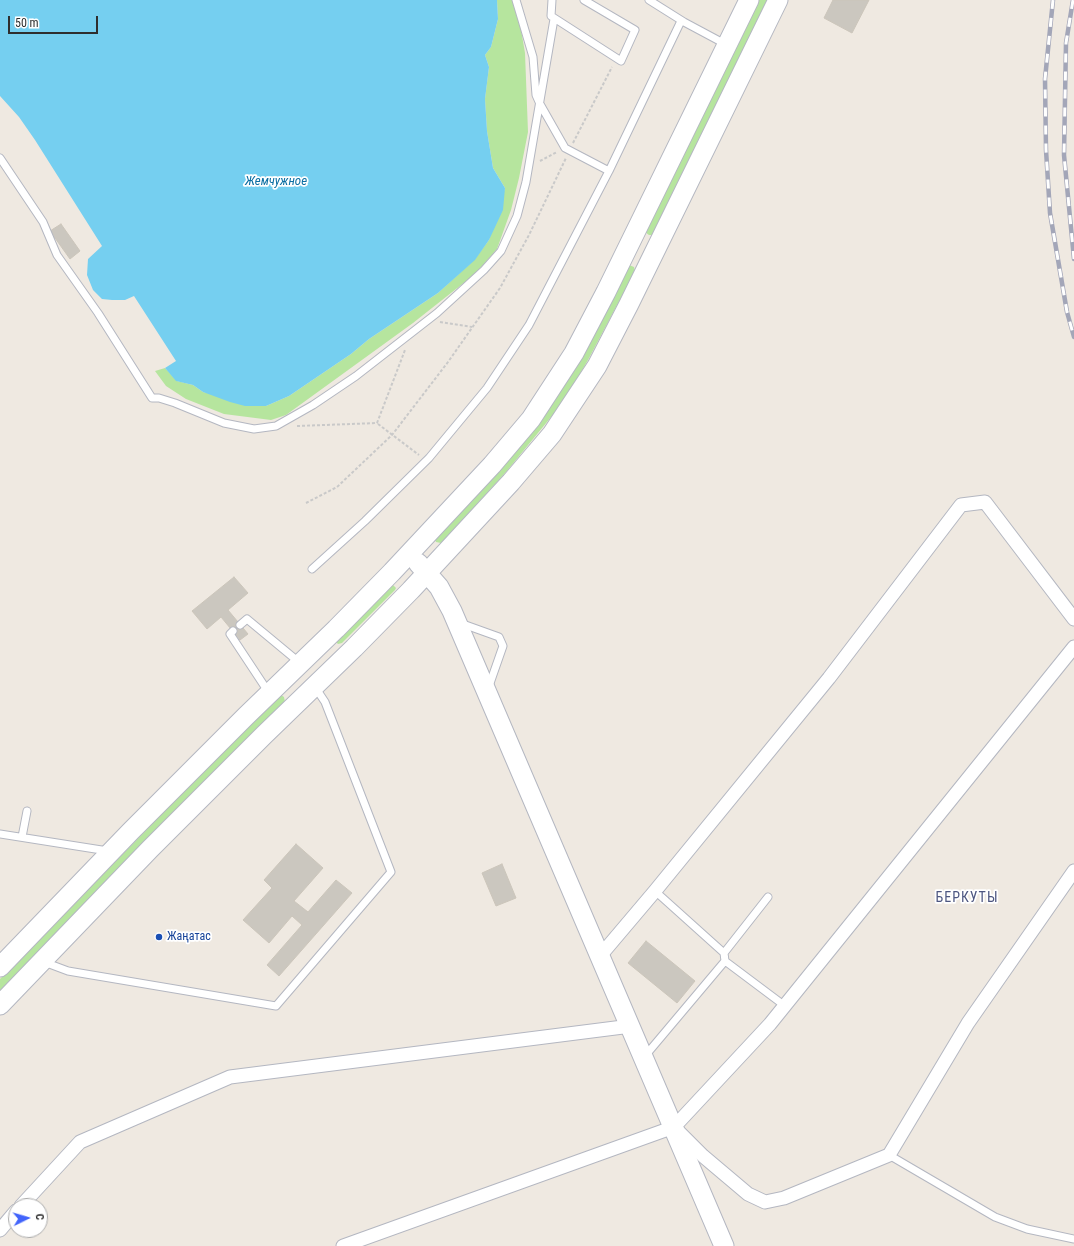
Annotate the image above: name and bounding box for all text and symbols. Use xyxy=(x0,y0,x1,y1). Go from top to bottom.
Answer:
scale bar xyxy=(10,8,100,34)
text: 50 m xyxy=(15,16,39,30)
water label: Жемчужное xyxy=(245,174,307,190)
district label: БЕРКУТЫ xyxy=(936,890,998,906)
place label: Жаңатас xyxy=(167,930,211,944)
marker: Жаңатас xyxy=(154,932,164,942)
north arrow xyxy=(8,1198,48,1238)
text: С xyxy=(33,1213,46,1221)

